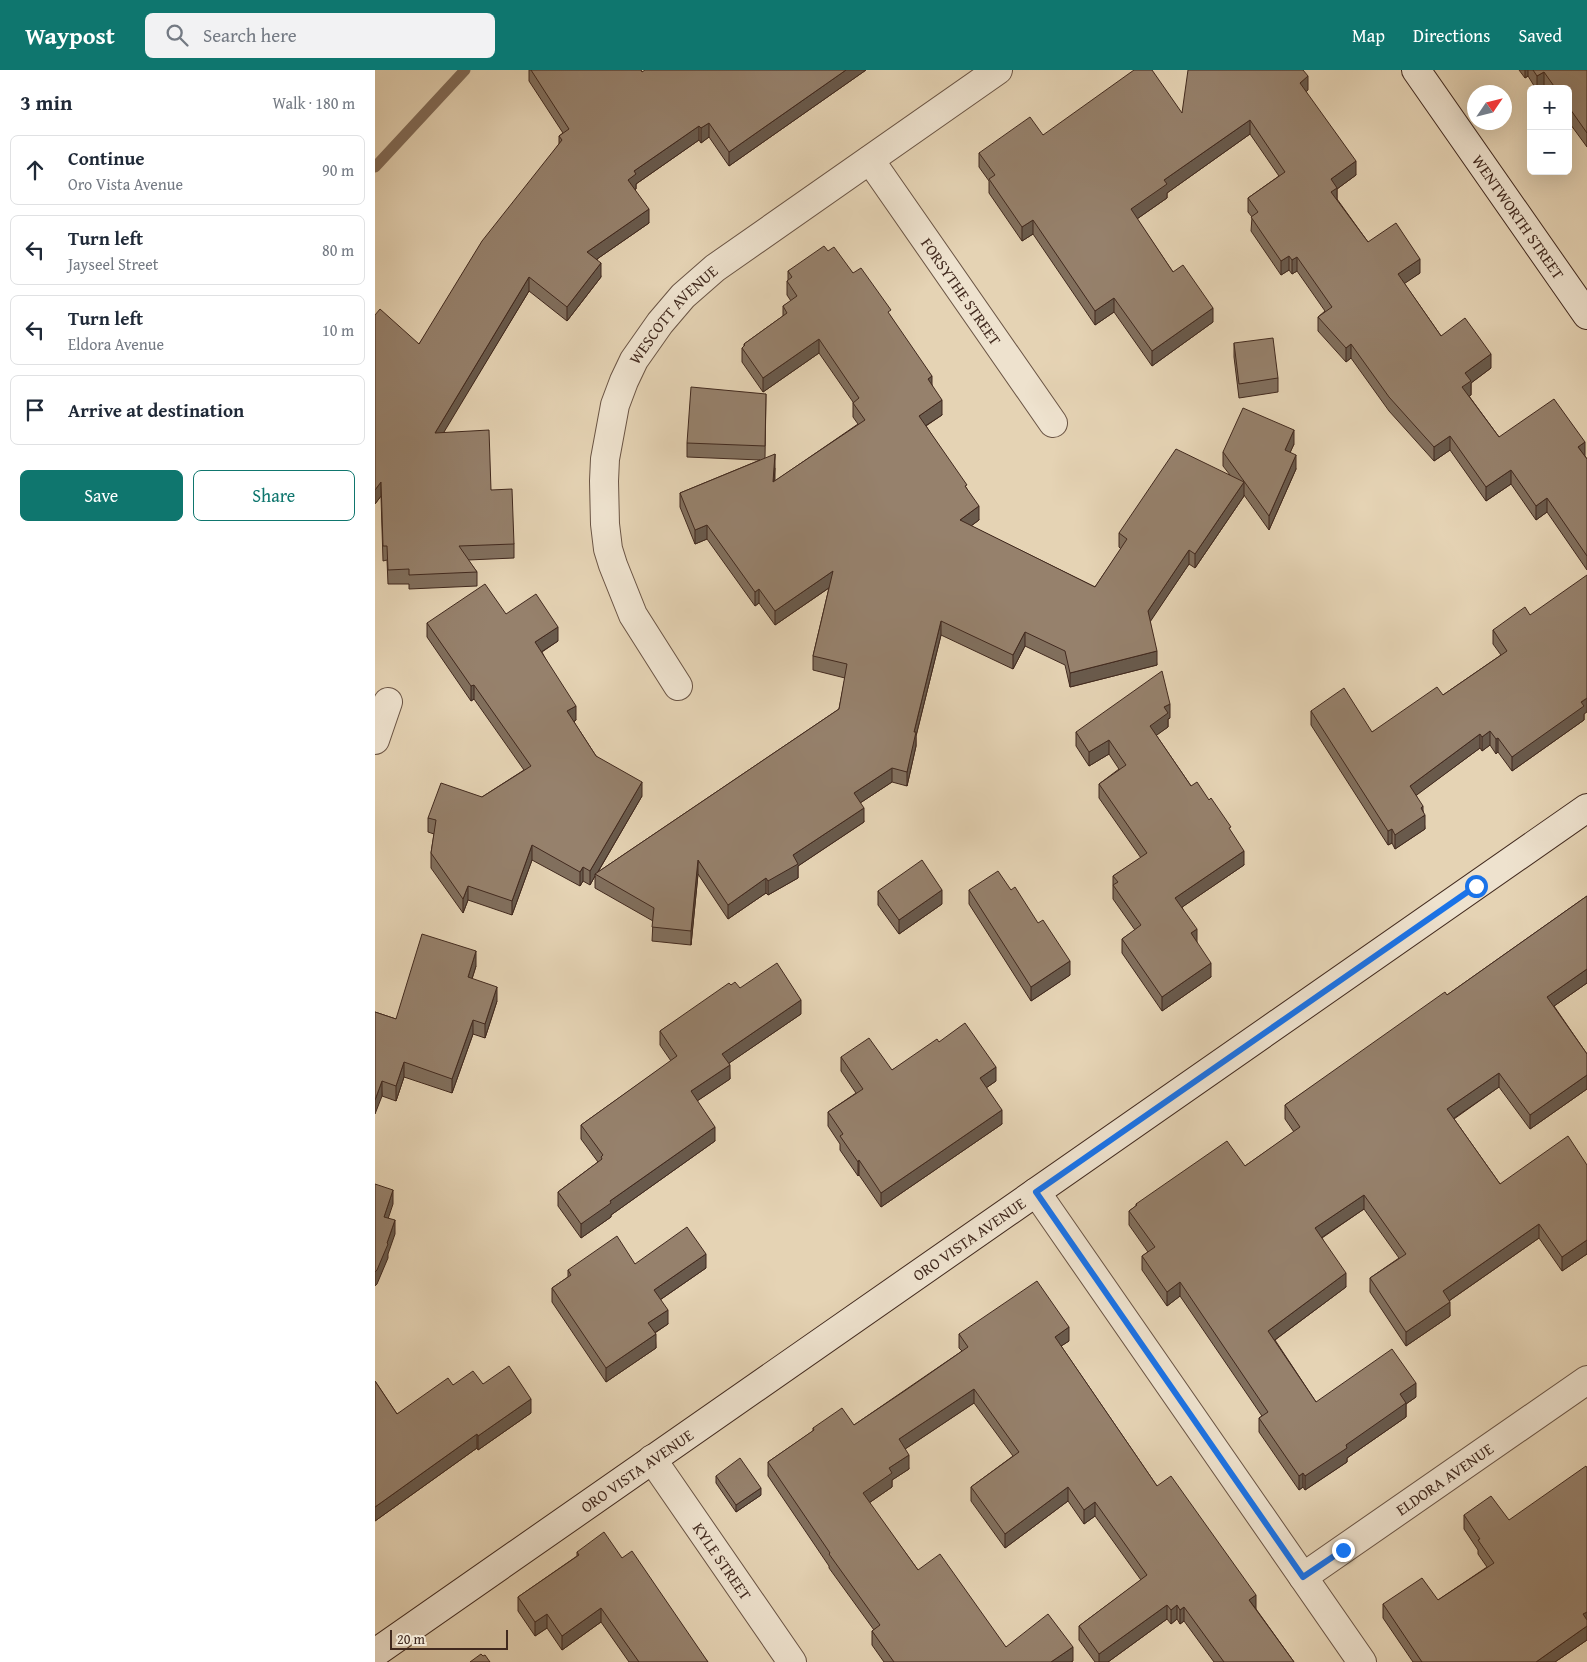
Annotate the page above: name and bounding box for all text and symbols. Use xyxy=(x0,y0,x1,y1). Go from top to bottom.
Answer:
search box xyxy=(145,13,495,58)
text: Waypost xyxy=(25,18,115,53)
icon: search xyxy=(163,21,191,49)
text: Search here xyxy=(203,21,297,49)
text: Map xyxy=(1352,22,1385,49)
text: Directions xyxy=(1413,22,1490,49)
text: Saved xyxy=(1518,22,1562,49)
north arrow xyxy=(1467,85,1512,130)
map controls xyxy=(1527,85,1572,175)
button: + xyxy=(1527,85,1572,130)
text: 3 min xyxy=(20,87,72,118)
text: Walk · 180 m xyxy=(272,91,355,115)
button: − xyxy=(1527,130,1572,175)
text: Continue xyxy=(68,144,145,172)
street label: WENTWORTH STREET xyxy=(1466,150,1570,284)
icon: ahead xyxy=(21,156,49,184)
text: 90 m xyxy=(322,158,354,182)
text: Oro Vista Avenue xyxy=(68,172,183,196)
text: Turn left xyxy=(68,224,143,252)
street label: FORSYTHE STREET xyxy=(915,233,1007,350)
icon: left xyxy=(21,236,49,264)
text: 80 m xyxy=(322,238,354,262)
text: Jayseel Street xyxy=(68,252,158,276)
street label: WESCOTT AVENUE xyxy=(623,259,723,369)
text: Turn left xyxy=(68,304,143,332)
icon: left xyxy=(21,316,49,344)
text: 10 m xyxy=(322,318,354,342)
text: Eldora Avenue xyxy=(68,332,164,356)
icon: arrive xyxy=(21,396,49,424)
text: Arrive at destination xyxy=(68,396,244,424)
button: Save xyxy=(20,470,183,521)
button: Share xyxy=(193,470,355,521)
route start xyxy=(1465,875,1488,898)
street label: ORO VISTA AVENUE xyxy=(908,1191,1030,1287)
street label: ORO VISTA AVENUE xyxy=(575,1423,698,1518)
street label: ELDORA AVENUE xyxy=(1391,1437,1498,1521)
street label: KYLE STREET xyxy=(687,1517,758,1605)
route end xyxy=(1332,1539,1355,1562)
scale bar xyxy=(390,1627,507,1650)
text: 20 m xyxy=(397,1629,425,1649)

